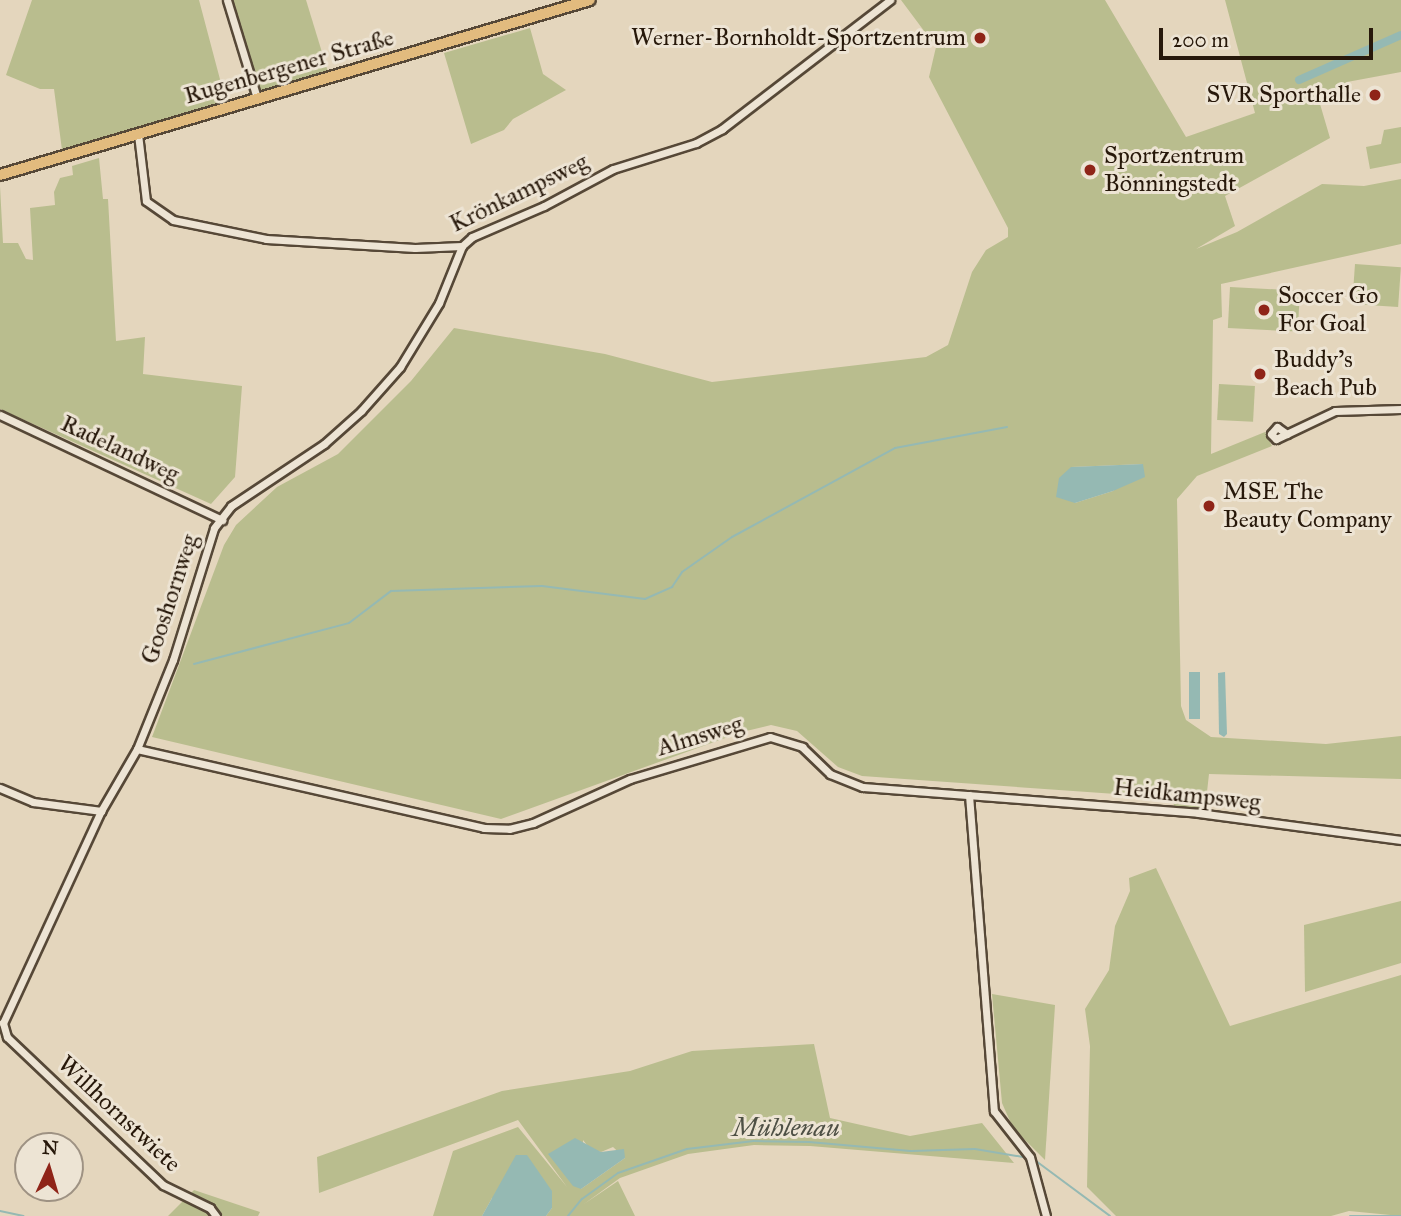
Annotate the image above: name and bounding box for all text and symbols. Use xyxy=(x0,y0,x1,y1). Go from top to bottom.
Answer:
scale bar xyxy=(1163,14,1376,58)
street label: Rugenbergener Straße xyxy=(181,23,397,111)
place label: Werner-Bornholdt-Sportzentrum xyxy=(631,24,966,52)
text: 200 m xyxy=(1172,27,1229,53)
marker: Werner-Bornholdt-Sportzentrum xyxy=(972,30,988,46)
place label: SVR Sporthalle xyxy=(1207,81,1361,109)
marker: SVR Sporthalle xyxy=(1367,87,1383,103)
place label: Sportzentrum Bönningstedt xyxy=(1104,142,1244,198)
street label: Krönkampsweg xyxy=(445,147,593,239)
marker: Sportzentrum Bönningstedt xyxy=(1082,162,1098,178)
place label: Soccer Go For Goal xyxy=(1278,282,1378,338)
marker: Soccer Go For Goal xyxy=(1256,302,1272,318)
place label: Buddy's Beach Pub xyxy=(1274,346,1377,402)
marker: Buddy's Beach Pub xyxy=(1252,366,1268,382)
street label: Radelandweg xyxy=(56,409,184,489)
place label: MSE The Beauty Company xyxy=(1223,478,1391,534)
marker: MSE The Beauty Company xyxy=(1201,498,1217,514)
street label: Gooshornweg xyxy=(135,530,205,668)
street label: Almsweg xyxy=(654,709,746,763)
street label: Heidkampsweg xyxy=(1112,773,1262,817)
street label: Willhornstwiete xyxy=(51,1050,187,1178)
water label: Mühlenau xyxy=(732,1112,840,1144)
north arrow xyxy=(14,1132,84,1202)
text: N xyxy=(42,1136,59,1160)

